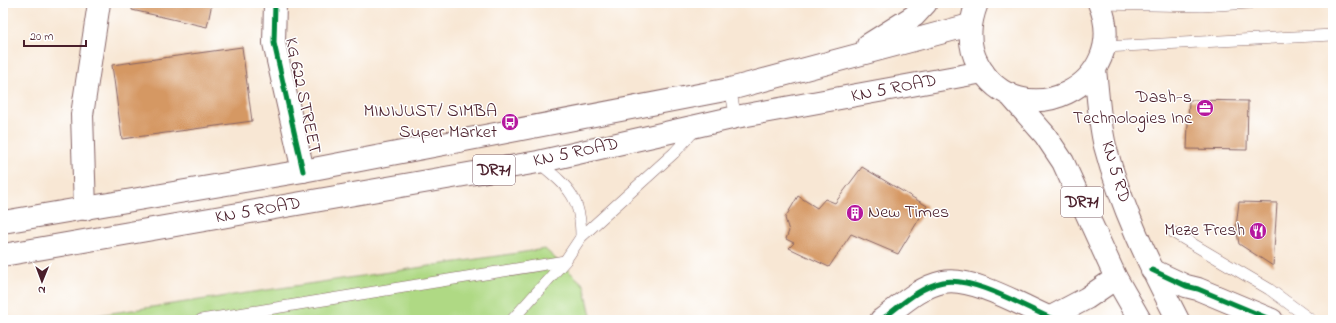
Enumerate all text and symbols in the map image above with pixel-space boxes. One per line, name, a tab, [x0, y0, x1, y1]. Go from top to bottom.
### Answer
scale bar	[24, 22, 86, 48]
text: 20 m	[30, 28, 53, 46]
street label: KG 622 STREET	[277, 35, 327, 157]
street label: KN 5 ROAD	[849, 68, 939, 110]
place label: Dash-s Technologies Inc	[1073, 85, 1192, 133]
office icon: Dash-s Technologies Inc	[1195, 98, 1215, 118]
place label: MINIJUST/ SIMBA Super Market	[363, 99, 497, 146]
bus stop icon: MINIJUST/ SIMBA Super Market	[500, 112, 520, 132]
street label: KN 5 ROAD	[531, 131, 621, 175]
street label: KN 5 RD	[1093, 138, 1137, 206]
road number: DR71	[473, 155, 515, 185]
road number: DR71	[1061, 187, 1103, 217]
street label: KN 5 ROAD	[213, 191, 303, 231]
place label: New Times	[868, 200, 949, 226]
building icon: New Times	[845, 203, 865, 223]
place label: Meze Fresh	[1164, 218, 1245, 244]
restaurant icon: Meze Fresh	[1248, 221, 1268, 241]
north arrow	[22, 261, 62, 301]
text: N	[38, 282, 46, 298]

